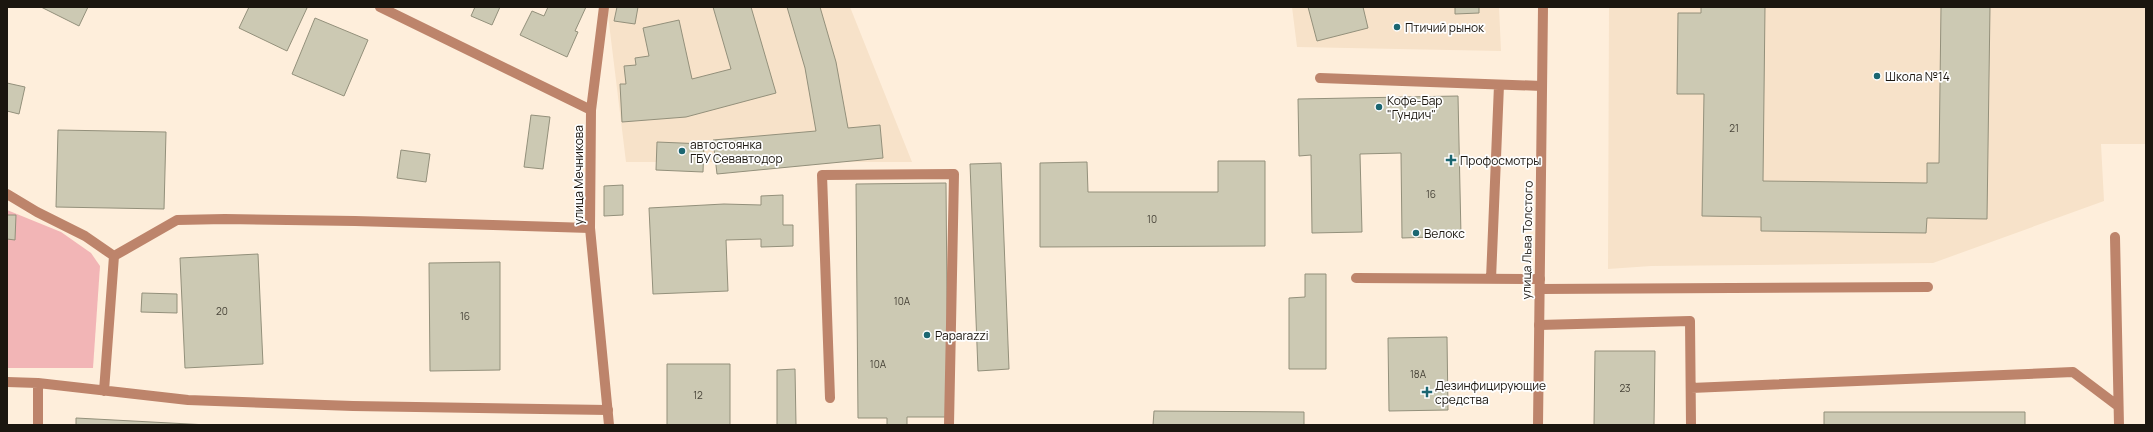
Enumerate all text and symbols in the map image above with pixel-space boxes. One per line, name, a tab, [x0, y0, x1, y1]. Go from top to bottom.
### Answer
place label: Птичий рынок	[1405, 19, 1485, 36]
marker: Птичий рынок	[1392, 22, 1402, 32]
place label: Школа №14	[1885, 68, 1950, 85]
marker: Школа №14	[1872, 71, 1882, 81]
place label: Кофе-Бар "Гундич"	[1387, 92, 1442, 123]
marker: Кофе-Бар "Гундич"	[1374, 102, 1384, 112]
house number: 21	[1729, 121, 1739, 135]
street label: улица Мечникова	[570, 125, 587, 225]
place label: автостоянка ГБУ Севавтодор	[690, 136, 783, 167]
marker: автостоянка ГБУ Севавтодор	[677, 146, 687, 156]
place label: Профосмотры	[1460, 152, 1541, 169]
marker: Профосмотры	[1445, 154, 1457, 166]
street label: улица Льва Толстого	[1517, 180, 1537, 300]
house number: 16	[1426, 187, 1436, 201]
house number: 10	[1147, 212, 1157, 226]
place label: Велокс	[1424, 225, 1465, 242]
marker: Велокс	[1411, 228, 1421, 238]
house number: 10А	[894, 294, 911, 308]
house number: 20	[216, 304, 228, 318]
house number: 16	[460, 309, 470, 323]
place label: Paparazzi	[935, 327, 989, 344]
marker: Paparazzi	[922, 330, 932, 340]
house number: 10А	[870, 357, 887, 371]
house number: 18А	[1410, 367, 1427, 381]
place label: Дезинфицирующие средства	[1435, 377, 1546, 408]
house number: 23	[1619, 381, 1631, 395]
marker: Дезинфицирующие средства	[1422, 387, 1432, 397]
house number: 12	[693, 388, 703, 402]

